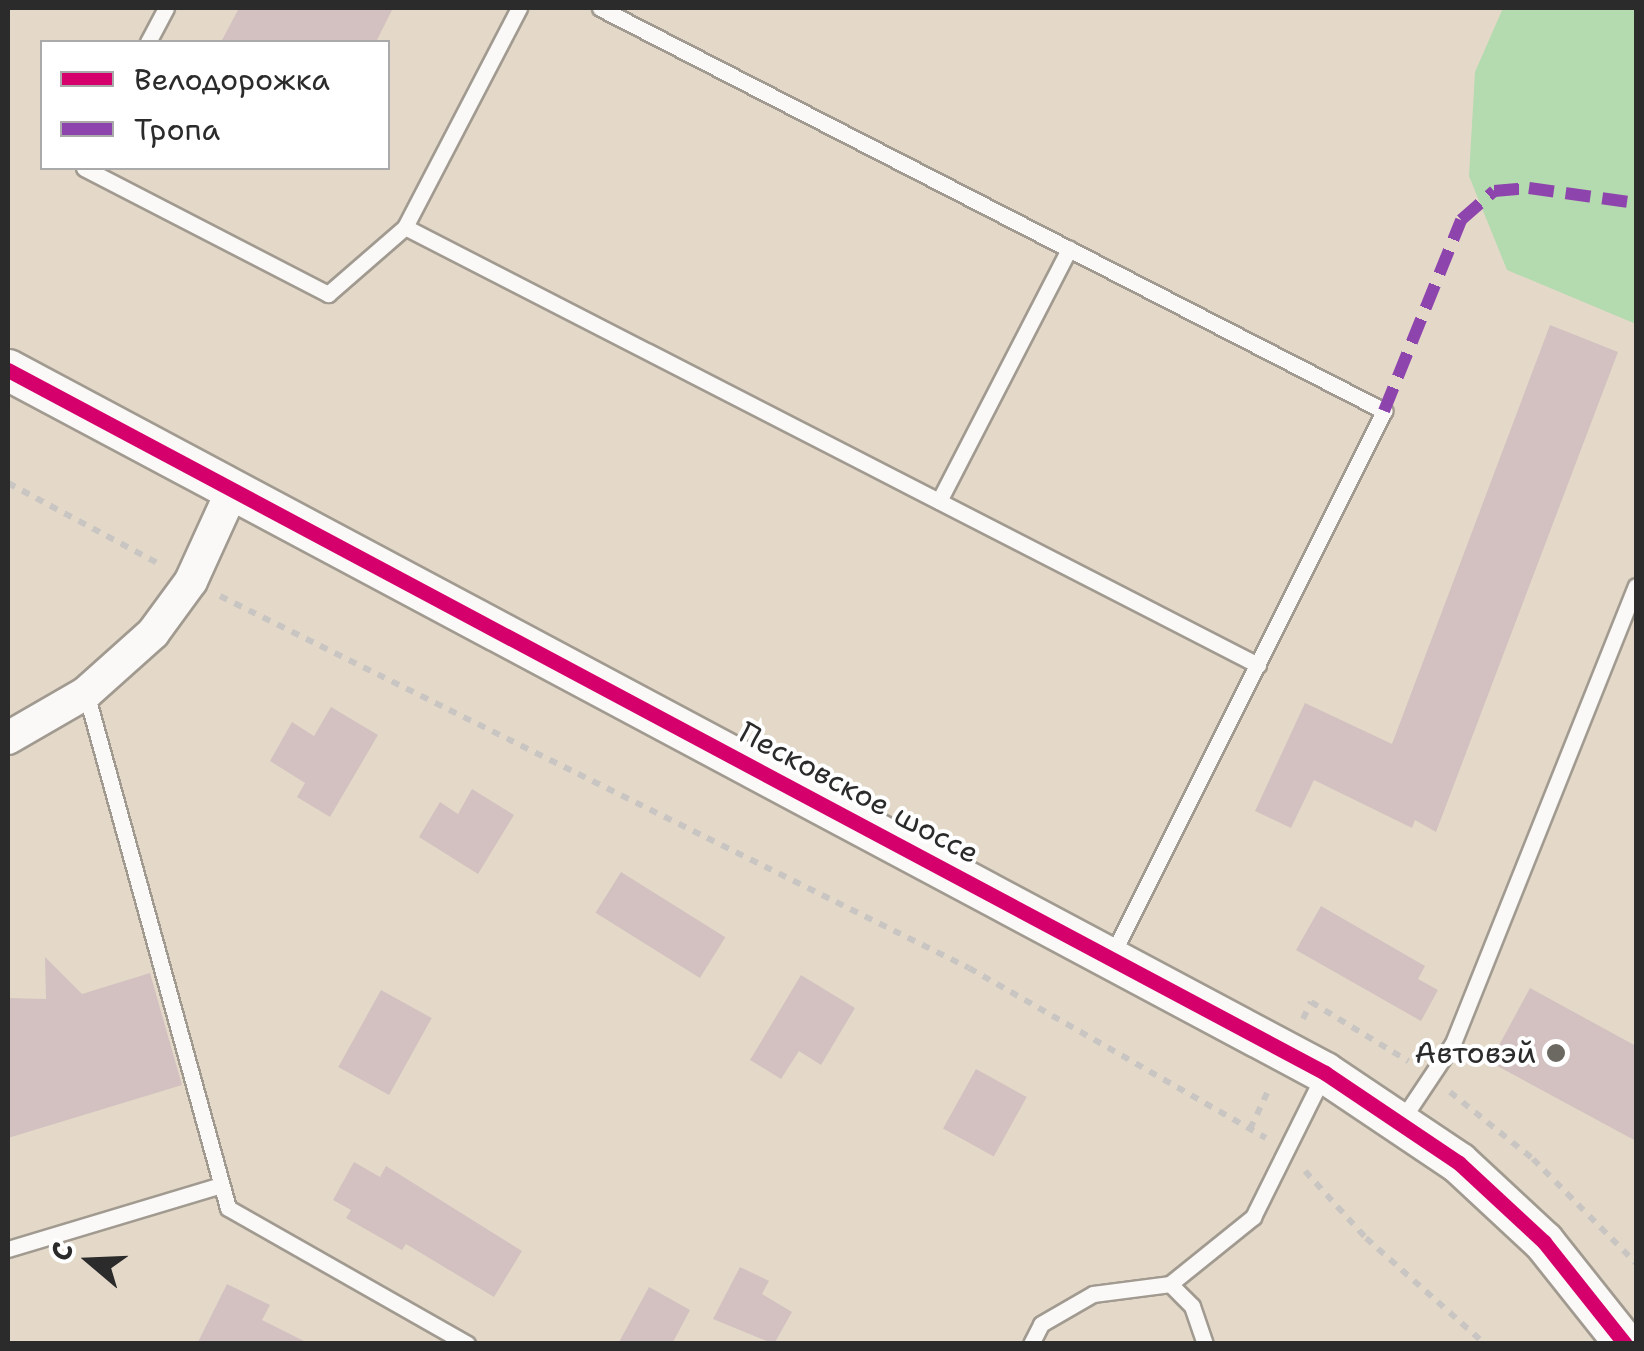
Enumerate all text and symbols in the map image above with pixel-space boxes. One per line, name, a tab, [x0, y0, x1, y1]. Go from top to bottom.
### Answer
legend	[40, 40, 390, 170]
text: Велодорожка	[134, 59, 330, 100]
text: Тропа	[134, 109, 220, 150]
street label: Песковское шоссе	[733, 715, 985, 871]
place label: Автовэй	[1415, 1035, 1536, 1071]
marker: Автовэй	[1545, 1042, 1567, 1064]
north arrow	[40, 1211, 140, 1311]
text: С	[41, 1237, 82, 1266]

